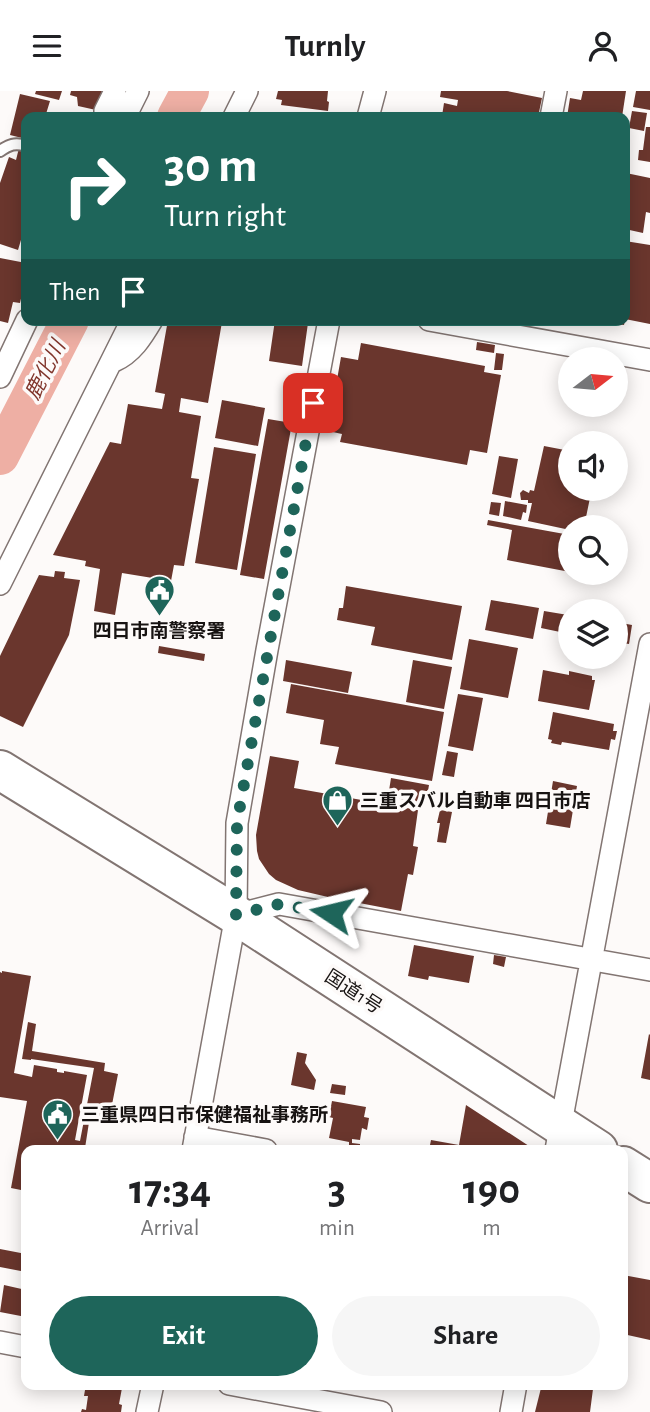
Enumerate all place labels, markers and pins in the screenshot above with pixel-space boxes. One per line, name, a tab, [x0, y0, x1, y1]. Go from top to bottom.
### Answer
pin	[283, 373, 343, 433]
public building icon: 四日市南警察署	[142, 574, 176, 618]
place label: 四日市南警察署	[92, 621, 226, 641]
shop icon: 三重スバル自動車 四日市店	[320, 783, 354, 827]
place label: 三重スバル自動車 四日市店	[360, 790, 591, 811]
public building icon: 三重県四日市保健福祉事務所	[41, 1097, 75, 1141]
place label: 三重県四日市保健福祉事務所	[81, 1104, 328, 1125]

